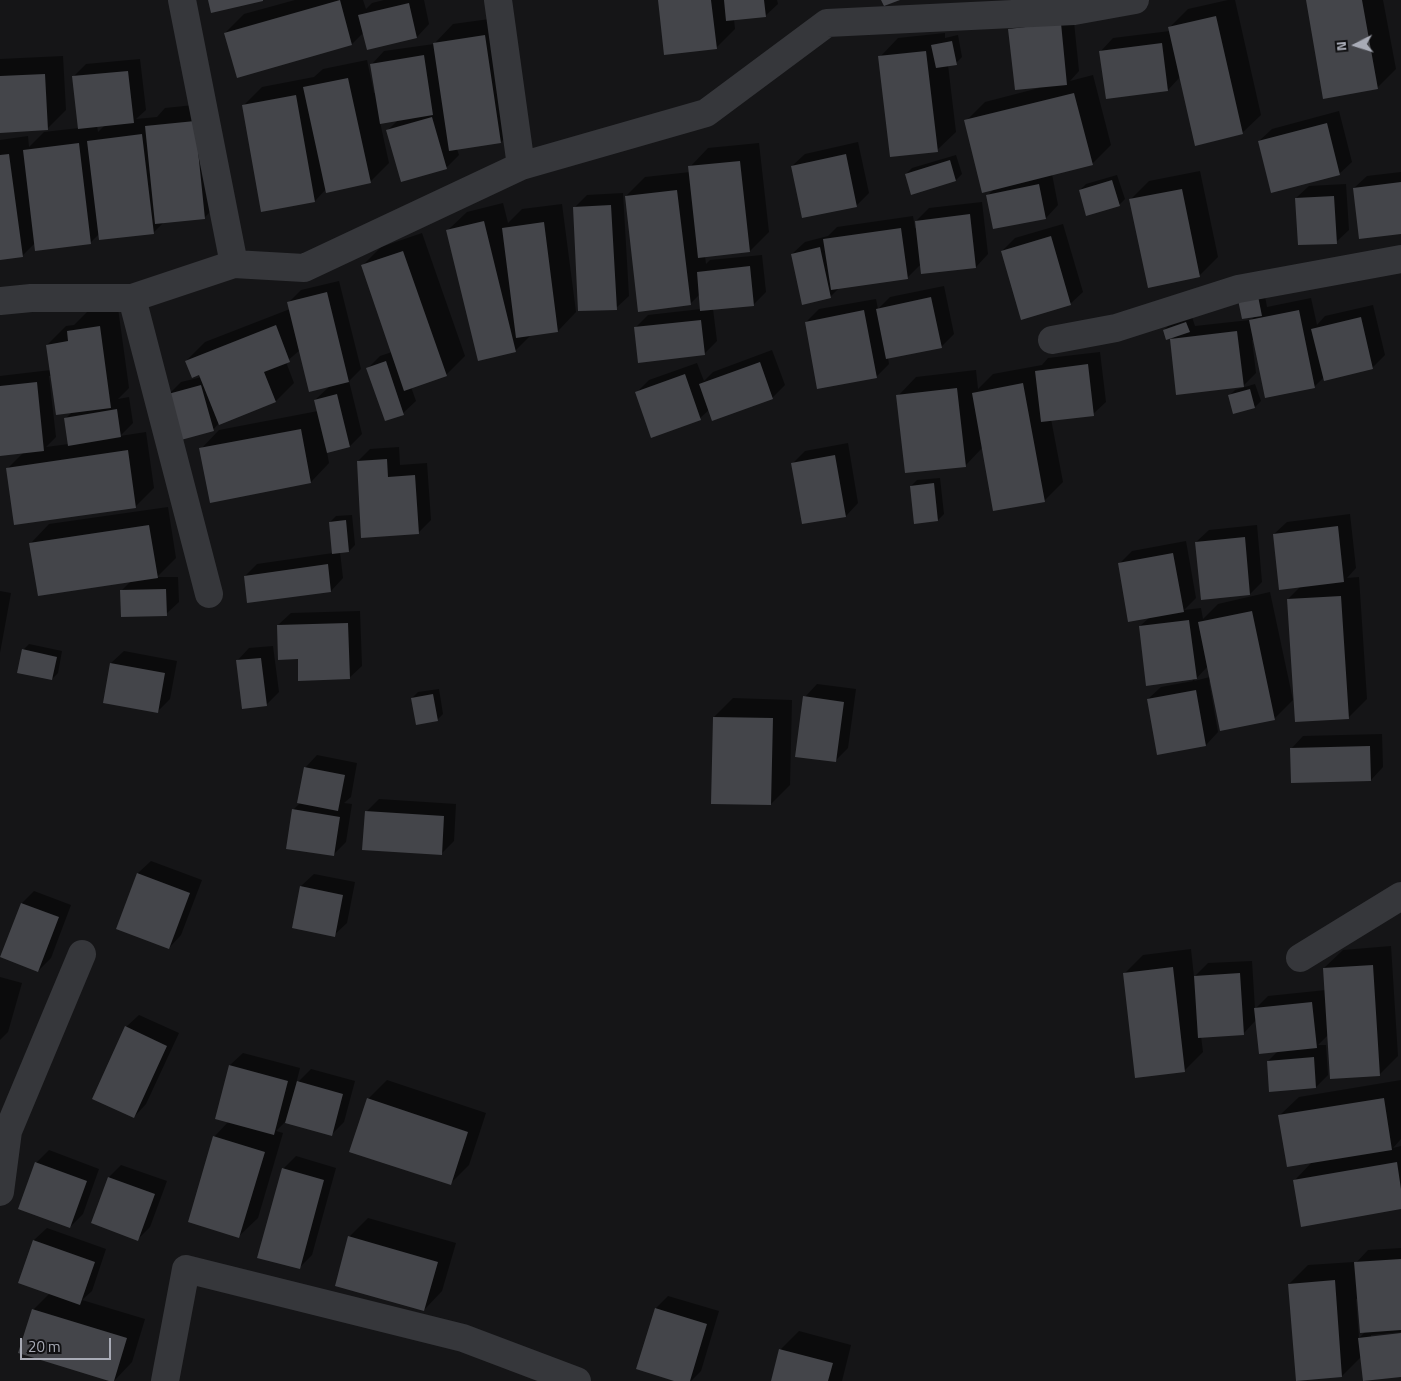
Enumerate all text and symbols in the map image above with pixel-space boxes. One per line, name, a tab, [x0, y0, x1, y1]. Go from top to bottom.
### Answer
north arrow	[1331, 20, 1381, 70]
text: N	[1330, 41, 1351, 52]
scale bar	[22, 1328, 114, 1360]
text: 20 m	[28, 1335, 61, 1358]

